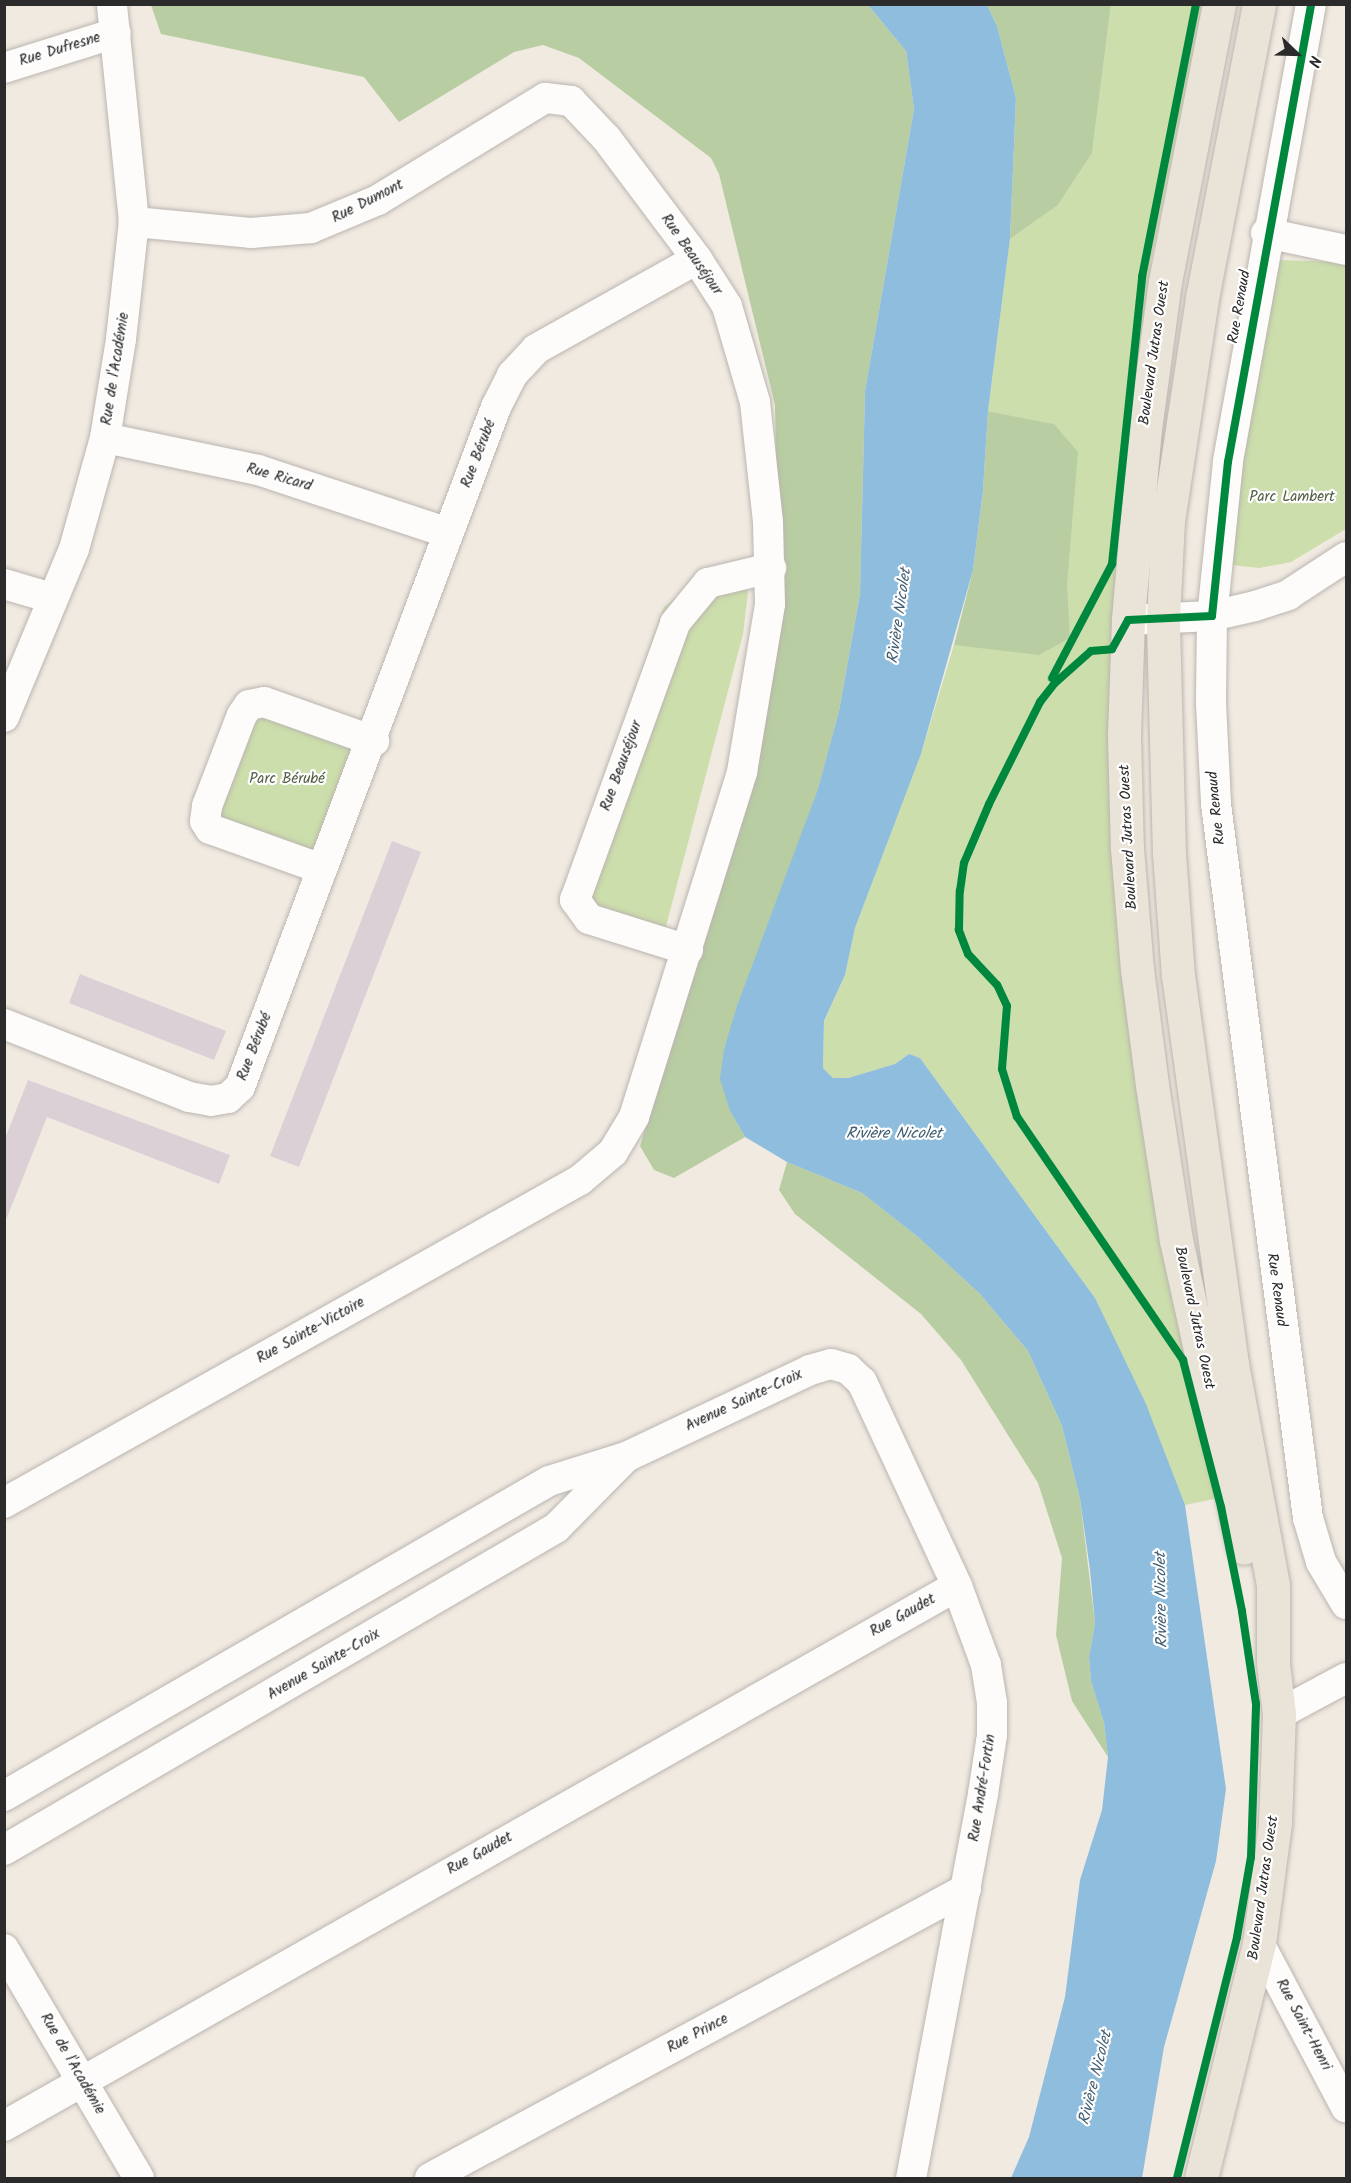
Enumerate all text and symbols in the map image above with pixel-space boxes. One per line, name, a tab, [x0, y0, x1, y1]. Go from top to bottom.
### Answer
north arrow	[1267, 24, 1327, 84]
street label: Rue Dufresne	[17, 29, 103, 71]
text: N	[1301, 52, 1328, 71]
street label: Rue Dumont	[329, 176, 407, 228]
street label: Rue Beauséjour	[656, 211, 726, 299]
street label: Rue Renaud	[1225, 269, 1255, 345]
street label: Boulevard Jutras Ouest	[1136, 280, 1174, 426]
street label: Rue de l'Académie	[98, 311, 134, 427]
street label: Rue Bérubé	[458, 417, 500, 491]
street label: Rue Ricard	[244, 460, 314, 496]
park label: Parc Lambert	[1249, 489, 1335, 507]
water label: Rivière Nicolet	[884, 567, 916, 665]
street label: Rue Beauséjour	[597, 718, 647, 814]
street label: Boulevard Jutras Ouest	[1116, 764, 1142, 910]
street label: Rue Renaud	[1204, 770, 1230, 846]
park label: Parc Bérubé	[249, 771, 325, 789]
street label: Rue Bérubé	[234, 1010, 276, 1084]
water label: Rivière Nicolet	[846, 1124, 942, 1144]
street label: Boulevard Jutras Ouest	[1170, 1245, 1218, 1391]
street label: Rue Renaud	[1262, 1252, 1290, 1328]
street label: Rue Sainte-Victoire	[254, 1294, 368, 1368]
street label: Avenue Sainte-Croix	[683, 1366, 805, 1436]
water label: Rivière Nicolet	[1152, 1552, 1172, 1648]
street label: Rue Gaudet	[867, 1591, 939, 1641]
street label: Avenue Sainte-Croix	[265, 1625, 383, 1705]
street label: Rue André-Fortin	[966, 1733, 1000, 1843]
street label: Boulevard Jutras Ouest	[1245, 1815, 1283, 1961]
street label: Rue Gaudet	[444, 1829, 516, 1879]
street label: Rue Saint-Henri	[1271, 1976, 1335, 2074]
street label: Rue de l'Académie	[36, 2010, 108, 2118]
street label: Rue Prince	[664, 2010, 732, 2058]
water label: Rivière Nicolet	[1075, 2029, 1117, 2127]

